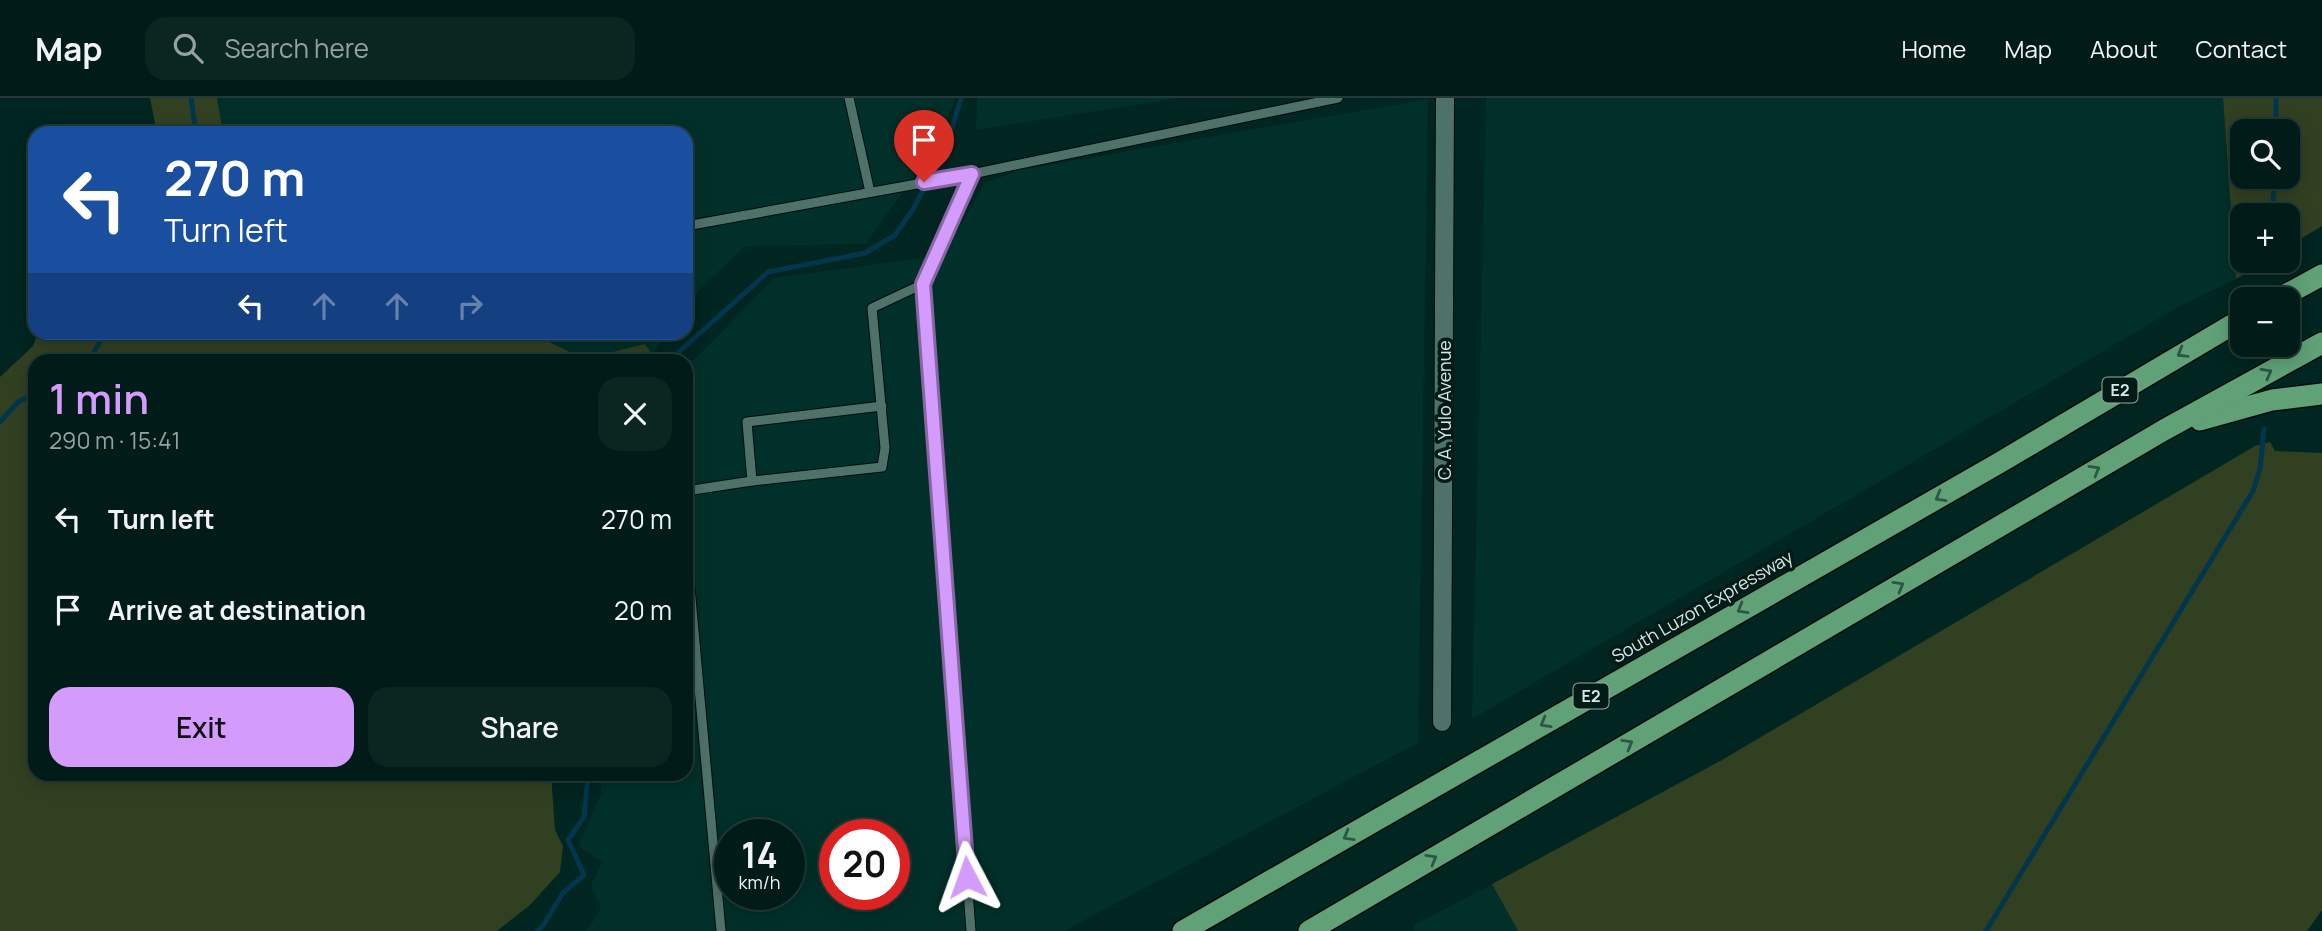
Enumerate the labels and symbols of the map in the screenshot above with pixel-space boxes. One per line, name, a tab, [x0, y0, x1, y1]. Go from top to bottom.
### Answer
pin	[894, 110, 954, 182]
street label: C. A. Yulo Avenue	[1432, 340, 1456, 480]
one-way arrow	[2177, 345, 2190, 358]
one-way arrow	[2260, 368, 2272, 381]
road number: E2	[2102, 378, 2138, 402]
one-way arrow	[2088, 466, 2101, 479]
one-way arrow	[1934, 489, 1947, 502]
street label: South Luzon Expressway	[1607, 544, 1797, 668]
one-way arrow	[1891, 581, 1904, 594]
one-way arrow	[1737, 601, 1749, 614]
road number: E2	[1574, 684, 1608, 708]
one-way arrow	[1540, 715, 1552, 728]
one-way arrow	[1620, 740, 1633, 753]
speed limit sign: 20	[819, 819, 910, 910]
one-way arrow	[1342, 828, 1355, 841]
position arrow	[930, 840, 1004, 914]
one-way arrow	[1424, 854, 1437, 867]

